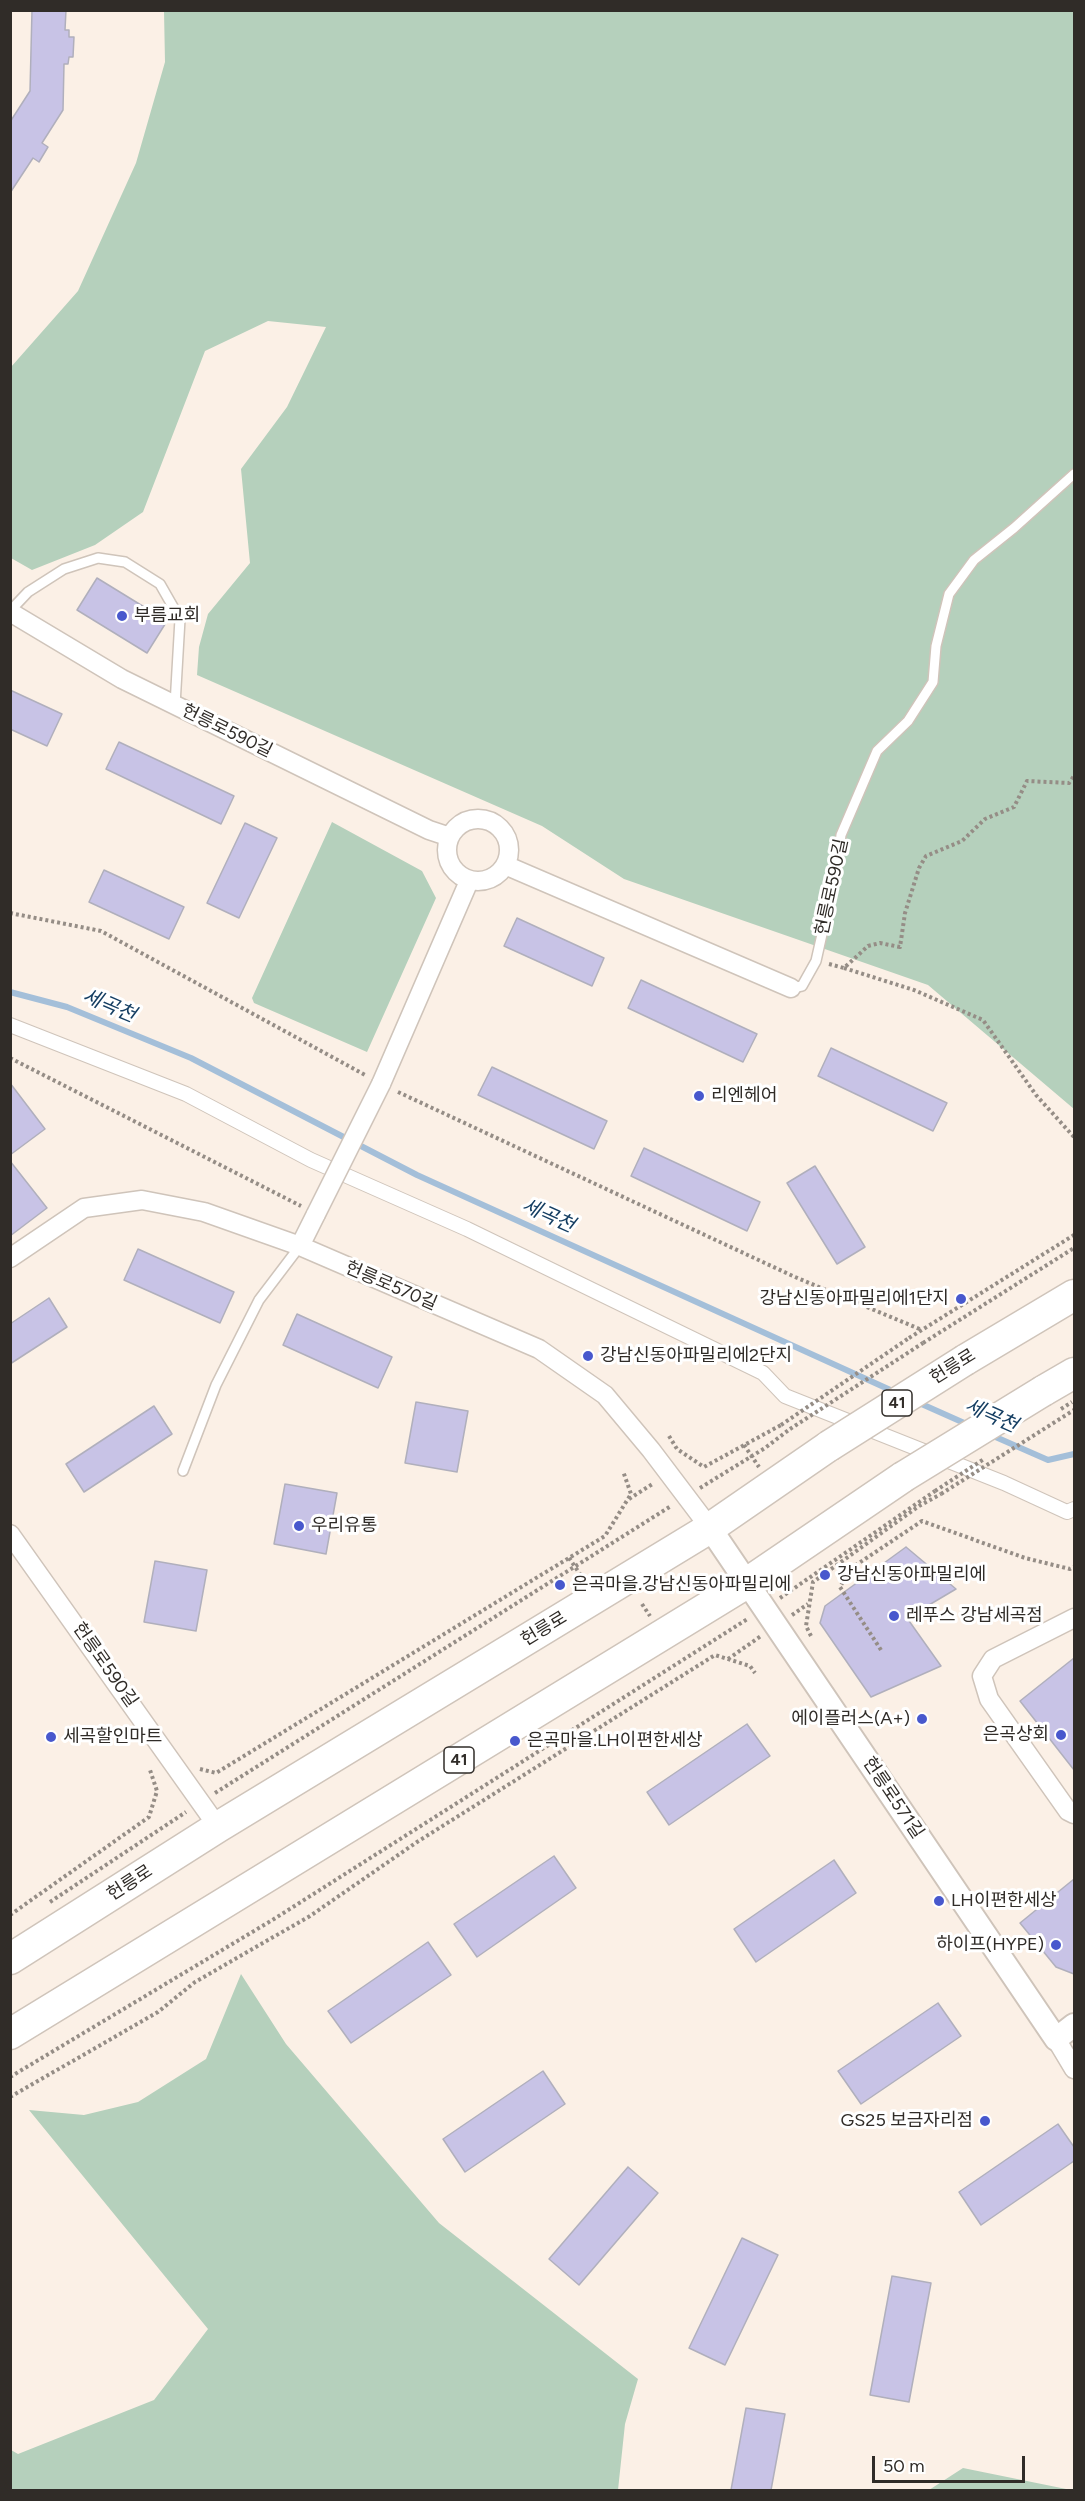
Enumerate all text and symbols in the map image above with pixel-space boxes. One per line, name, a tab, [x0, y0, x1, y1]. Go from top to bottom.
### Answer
place label: 부름교회	[134, 605, 200, 627]
marker: 부름교회	[115, 609, 129, 623]
street label: 헌릉로590길	[178, 700, 276, 762]
street label: 헌릉로590길	[811, 837, 853, 937]
water label: 세곡천	[79, 984, 139, 1028]
place label: 리엔헤어	[711, 1085, 777, 1107]
marker: 리엔헤어	[692, 1089, 706, 1103]
water label: 세곡천	[518, 1194, 578, 1238]
street label: 헌릉로570길	[342, 1257, 440, 1315]
place label: 강남신동아파밀리에1단지	[759, 1288, 949, 1310]
marker: 강남신동아파밀리에1단지	[954, 1292, 968, 1306]
place label: 강남신동아파밀리에2단지	[600, 1345, 792, 1367]
street label: 헌릉로	[926, 1345, 980, 1389]
marker: 강남신동아파밀리에2단지	[581, 1349, 595, 1363]
road number: 41	[882, 1390, 912, 1416]
water label: 세곡천	[961, 1394, 1021, 1438]
place label: 우리유통	[311, 1515, 377, 1537]
marker: 우리유통	[292, 1519, 306, 1533]
place label: 강남신동아파밀리에	[837, 1564, 986, 1586]
marker: 강남신동아파밀리에	[818, 1568, 832, 1582]
place label: 은곡마을.강남신동아파밀리에	[572, 1574, 791, 1596]
marker: 은곡마을.강남신동아파밀리에	[553, 1578, 567, 1592]
place label: 레푸스 강남세곡점	[906, 1605, 1043, 1627]
street label: 헌릉로	[517, 1607, 571, 1651]
marker: 레푸스 강남세곡점	[887, 1609, 901, 1623]
street label: 헌릉로590길	[68, 1619, 142, 1711]
place label: 에이플러스(A+)	[791, 1708, 910, 1730]
marker: 에이플러스(A+)	[915, 1712, 929, 1726]
place label: 은곡상회	[983, 1724, 1049, 1746]
place label: 세곡할인마트	[63, 1726, 162, 1748]
marker: 은곡상회	[1054, 1728, 1068, 1742]
marker: 세곡할인마트	[44, 1730, 58, 1744]
place label: 은곡마을.LH이편한세상	[527, 1730, 703, 1752]
marker: 은곡마을.LH이편한세상	[508, 1734, 522, 1748]
road number: 41	[444, 1747, 474, 1773]
street label: 헌릉로571길	[858, 1753, 928, 1843]
street label: 헌릉로	[103, 1860, 157, 1906]
place label: LH이편한세상	[951, 1890, 1057, 1912]
marker: LH이편한세상	[932, 1894, 946, 1908]
place label: 하이프(HYPE)	[936, 1934, 1044, 1956]
marker: 하이프(HYPE)	[1049, 1938, 1063, 1952]
place label: GS25 보금자리점	[841, 2110, 973, 2132]
marker: GS25 보금자리점	[978, 2114, 992, 2128]
scale bar	[875, 2444, 1028, 2482]
text: 50 m	[883, 2455, 925, 2477]

